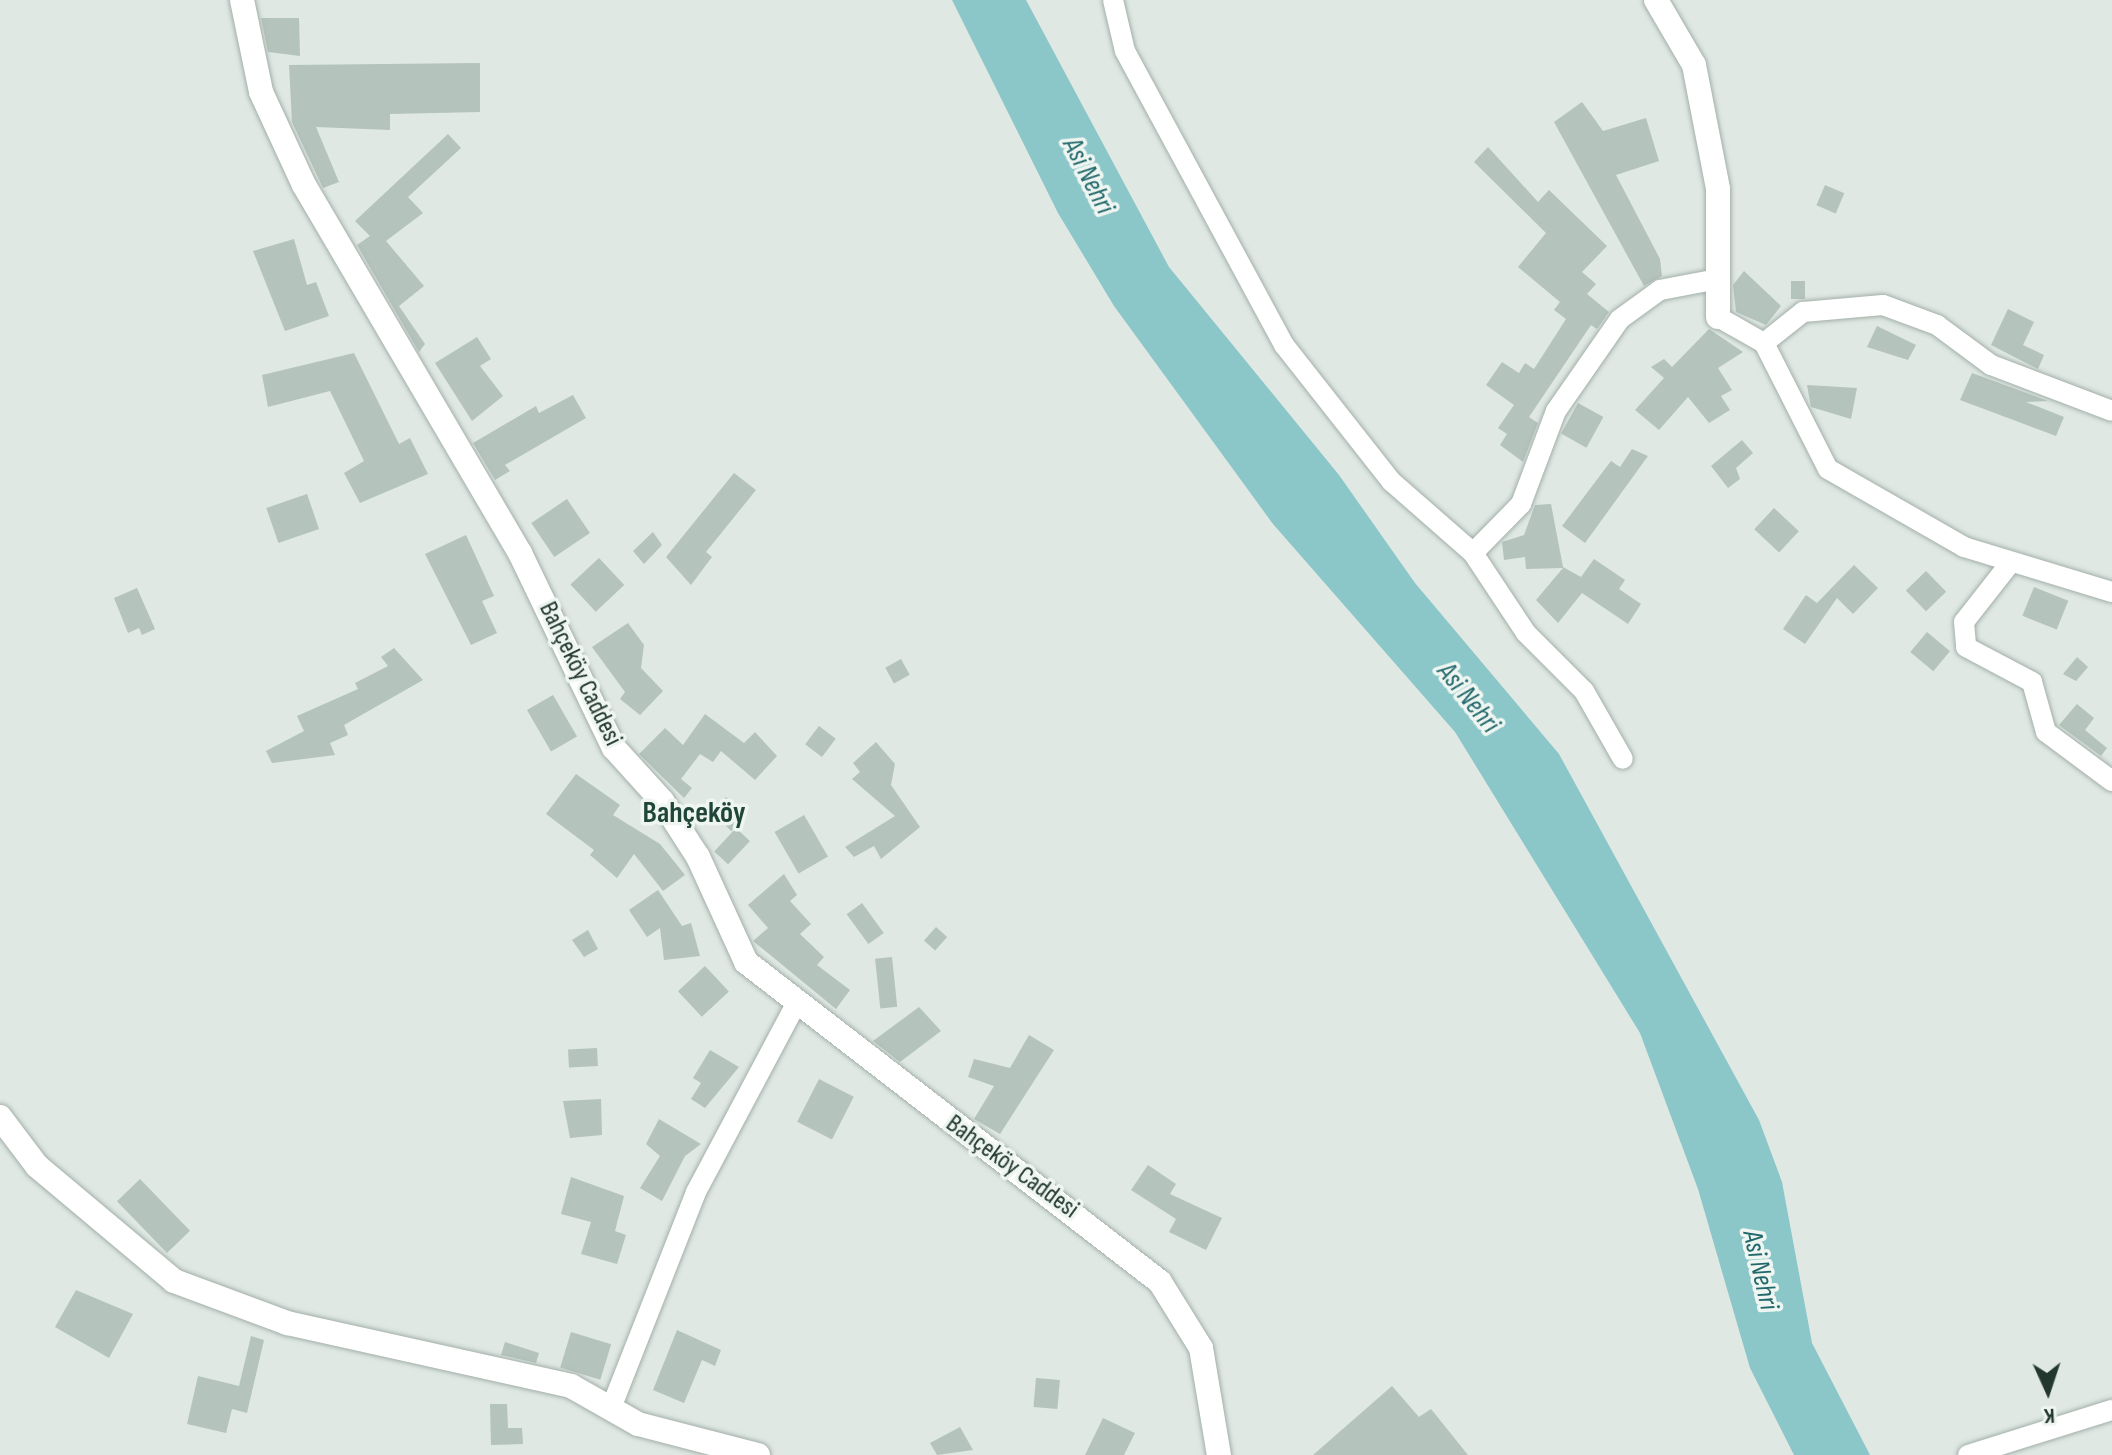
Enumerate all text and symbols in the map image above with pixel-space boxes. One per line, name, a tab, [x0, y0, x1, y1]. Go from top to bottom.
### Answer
water label: Asi Nehri	[1055, 132, 1121, 220]
street label: Bahçeköy Caddesi	[532, 597, 628, 751]
water label: Asi Nehri	[1430, 656, 1506, 740]
district label: Bahçeköy	[643, 795, 745, 831]
street label: Bahçeköy Caddesi	[940, 1108, 1084, 1226]
water label: Asi Nehri	[1735, 1227, 1785, 1313]
north arrow	[2008, 1351, 2088, 1431]
text: K	[2043, 1402, 2055, 1429]

